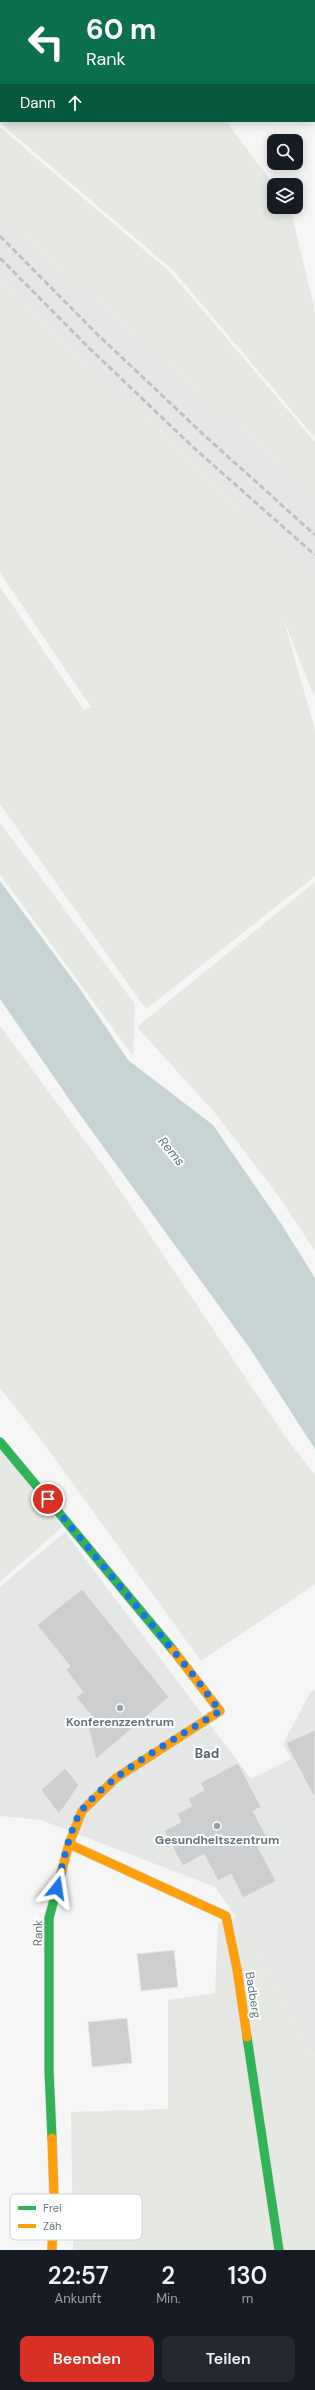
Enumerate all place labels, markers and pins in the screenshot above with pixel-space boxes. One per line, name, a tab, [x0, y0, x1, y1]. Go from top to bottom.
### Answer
pin	[31, 1482, 65, 1516]
marker: Konferenzzentrum	[115, 1703, 125, 1713]
place label: Konferenzzentrum	[66, 1714, 174, 1730]
marker: Gesundheitszentrum	[212, 1821, 222, 1831]
place label: Gesundheitszentrum	[155, 1832, 279, 1848]

